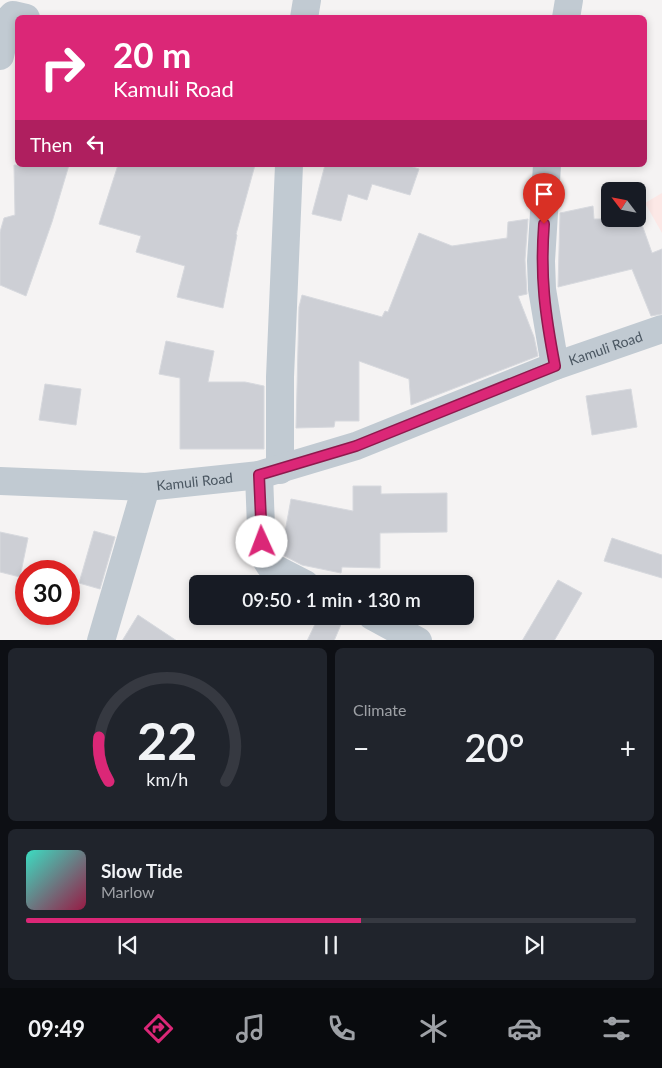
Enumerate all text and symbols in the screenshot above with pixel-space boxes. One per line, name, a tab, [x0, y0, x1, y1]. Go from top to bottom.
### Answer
text: 20 m	[113, 33, 191, 75]
icon: right	[30, 35, 95, 100]
text: Kamuli Road	[113, 75, 234, 102]
icon: left	[82, 130, 110, 158]
text: Then	[30, 133, 72, 156]
pin	[523, 173, 565, 224]
icon: arrive	[530, 180, 558, 208]
north arrow	[601, 182, 646, 228]
map controls	[601, 182, 646, 227]
street label: Kamuli Road	[566, 327, 645, 369]
street label: Kamuli Road	[155, 469, 234, 494]
position arrow	[235, 515, 287, 567]
speed limit sign: 30	[15, 560, 80, 625]
text: 09:50 · 1 min · 130 m	[242, 588, 421, 611]
text: Climate	[353, 700, 406, 719]
text: 22	[137, 709, 198, 771]
text: 20°	[465, 724, 524, 770]
text: −	[353, 731, 369, 765]
text: +	[620, 731, 636, 765]
text: km/h	[147, 768, 188, 790]
text: Slow Tide	[101, 859, 183, 882]
text: Marlow	[101, 882, 155, 901]
icon: previous	[114, 931, 142, 959]
icon: pause	[317, 931, 345, 959]
icon: next	[520, 931, 548, 959]
icon: directions	[141, 1011, 176, 1046]
icon: music	[233, 1011, 268, 1046]
icon: phone	[324, 1011, 359, 1046]
icon: climate	[416, 1011, 451, 1046]
icon: car	[507, 1011, 542, 1046]
icon: filters	[599, 1011, 634, 1046]
text: 09:49	[28, 1015, 85, 1042]

